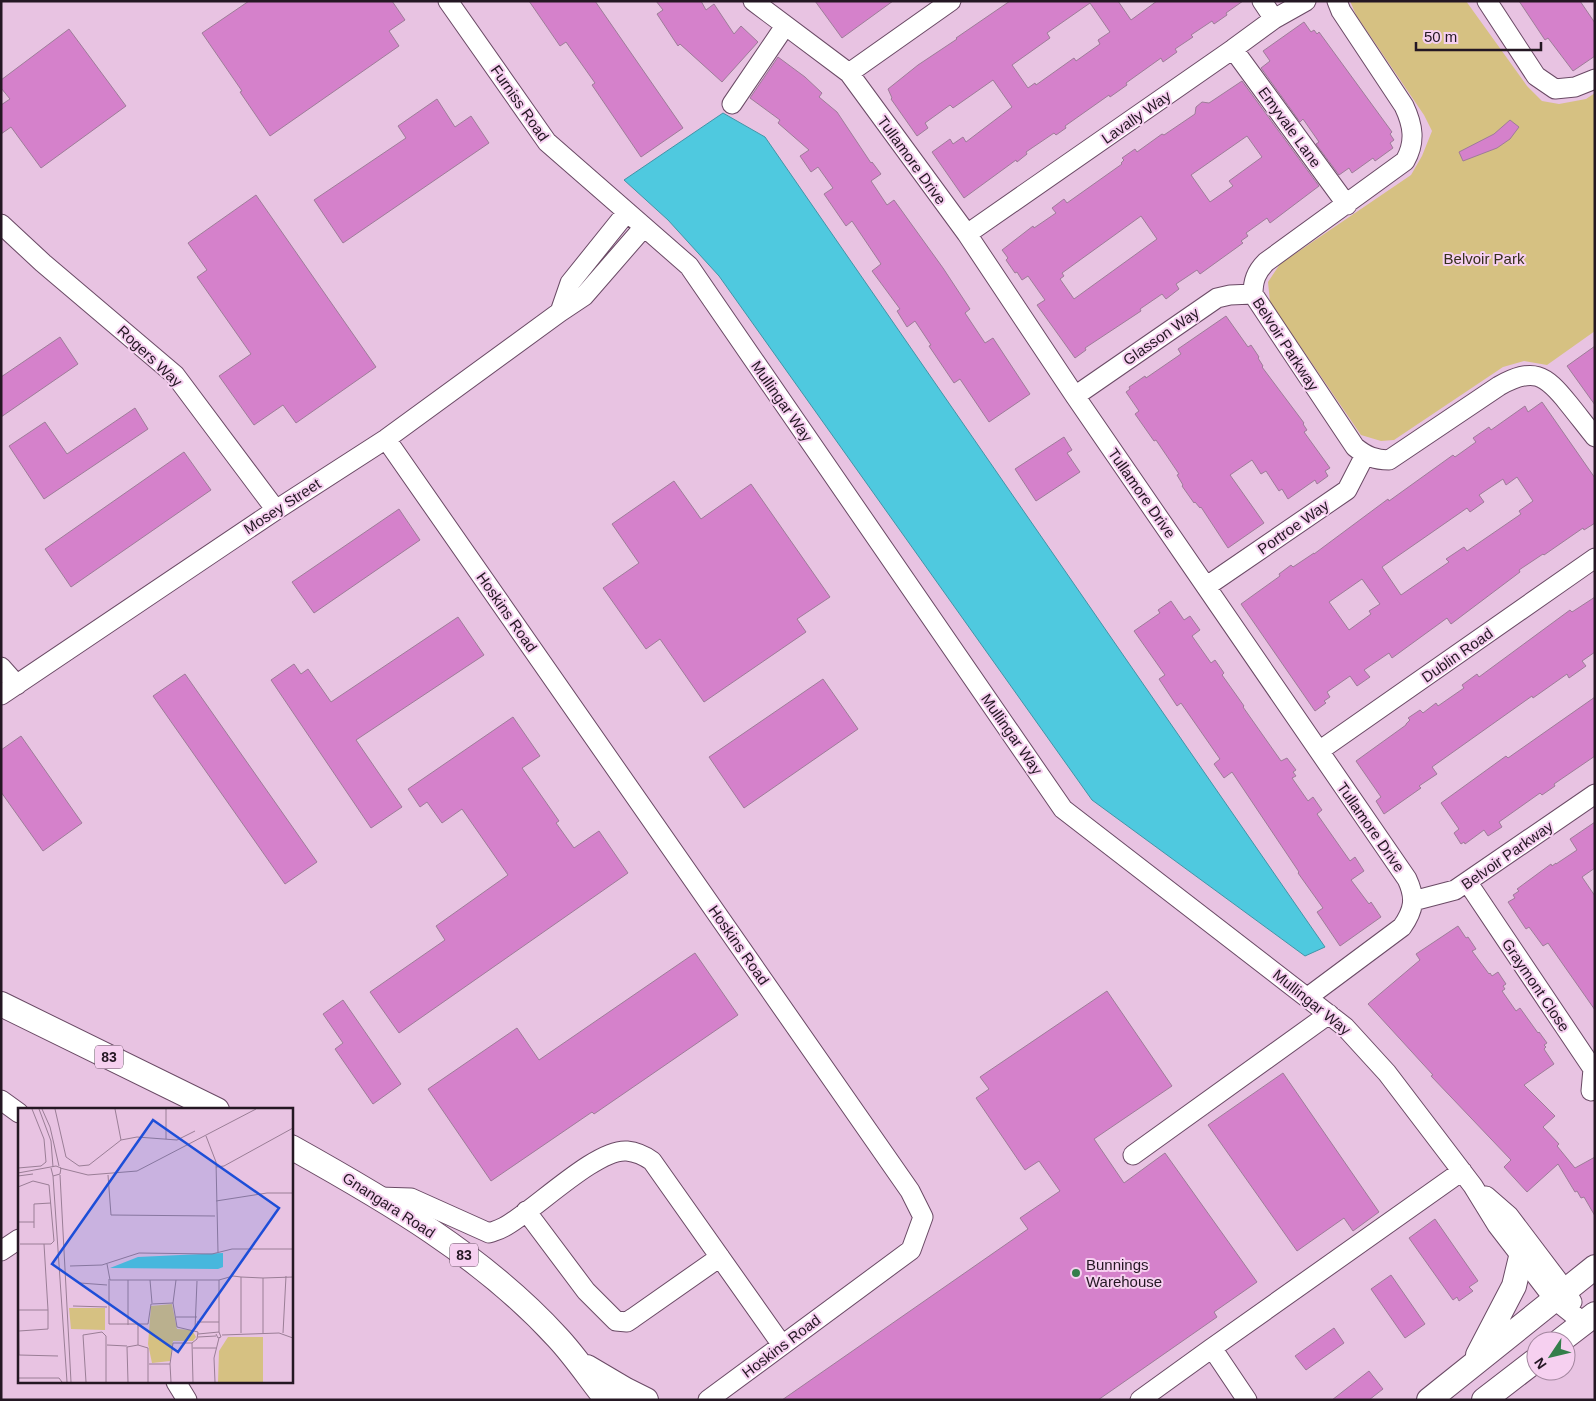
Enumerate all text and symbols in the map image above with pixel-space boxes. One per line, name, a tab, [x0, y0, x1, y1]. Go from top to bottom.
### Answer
scale bar	[1416, 20, 1541, 52]
text: 50 m	[1424, 28, 1457, 45]
street label: Furniss Road	[487, 62, 553, 144]
street label: Emyvale Lane	[1255, 84, 1325, 170]
street label: Lavally Way	[1098, 87, 1174, 147]
street label: Tullamore Drive	[874, 112, 950, 208]
park label: Belvoir Park	[1444, 250, 1525, 267]
street label: Belvoir Parkway	[1250, 294, 1323, 394]
street label: Glasson Way	[1120, 303, 1203, 368]
street label: Rogers Way	[114, 322, 186, 391]
street label: Mullingar Way	[748, 357, 816, 445]
street label: Tullamore Drive	[1105, 445, 1179, 541]
street label: Mosey Street	[240, 474, 324, 537]
street label: Portroe Way	[1254, 496, 1332, 558]
street label: Hoskins Road	[473, 569, 541, 655]
street label: Dublin Road	[1418, 624, 1496, 686]
street label: Mullingar Way	[978, 690, 1046, 778]
street label: Tullamore Drive	[1334, 779, 1408, 875]
street label: Belvoir Parkway	[1458, 817, 1556, 893]
street label: Hoskins Road	[705, 902, 773, 988]
street label: Graymont Close	[1499, 935, 1573, 1035]
street label: Mullingar Way	[1270, 966, 1354, 1039]
road number: 83	[95, 1046, 123, 1068]
inset map	[18, 1108, 292, 1384]
street label: Gnangara Road	[340, 1169, 438, 1241]
road number: 83	[450, 1244, 478, 1266]
place label: Bunnings Warehouse	[1086, 1256, 1162, 1290]
marker: Bunnings Warehouse	[1070, 1267, 1082, 1279]
street label: Hoskins Road	[739, 1311, 823, 1381]
north arrow	[1526, 1331, 1576, 1381]
text: N	[1531, 1355, 1550, 1372]

